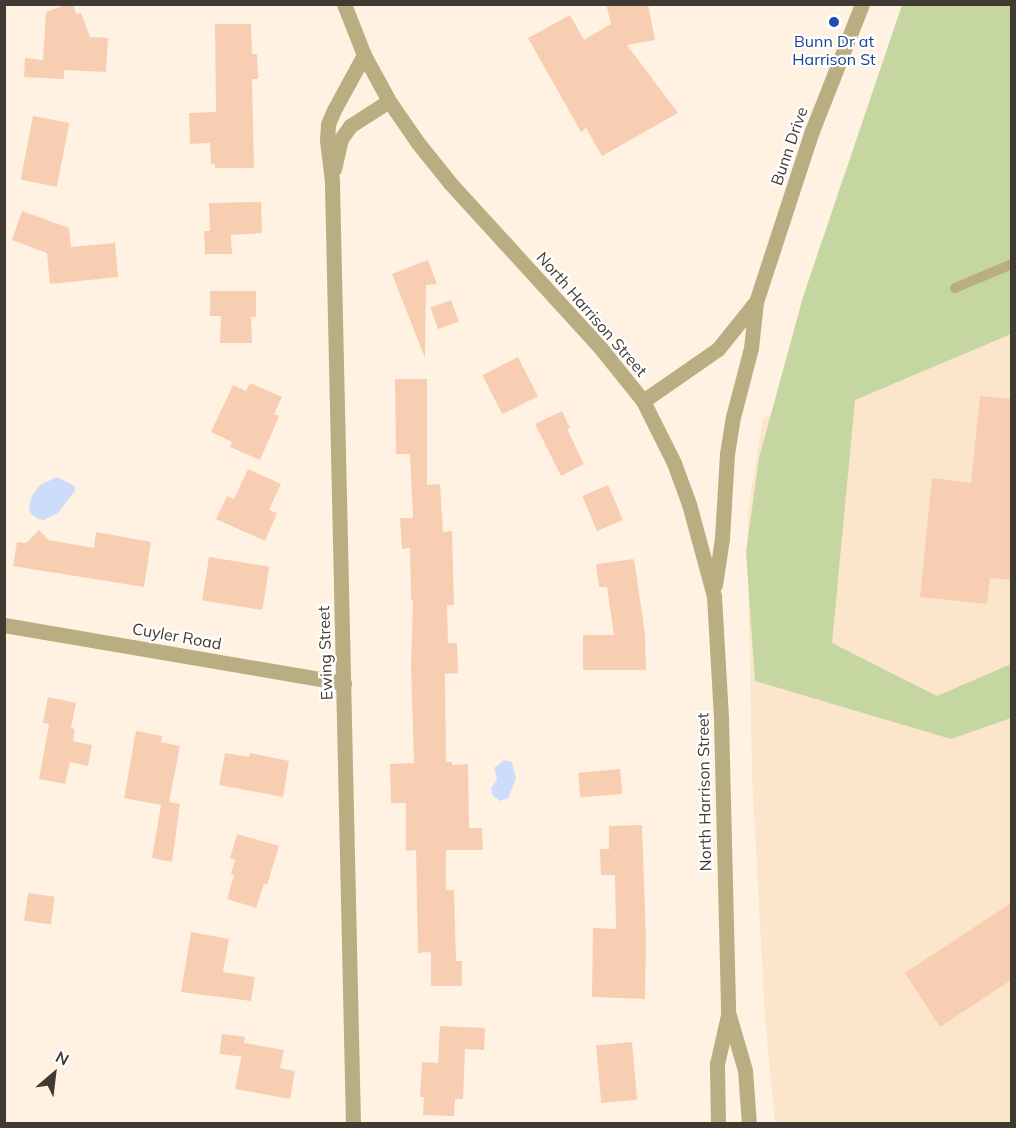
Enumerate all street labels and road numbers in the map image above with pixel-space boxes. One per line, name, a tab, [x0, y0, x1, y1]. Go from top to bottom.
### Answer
street label: Bunn Drive	[767, 104, 811, 188]
street label: North Harrison Street	[533, 248, 651, 380]
street label: Ewing Street	[314, 605, 336, 701]
street label: Cuyler Road	[131, 619, 223, 653]
street label: North Harrison Street	[693, 713, 715, 871]

